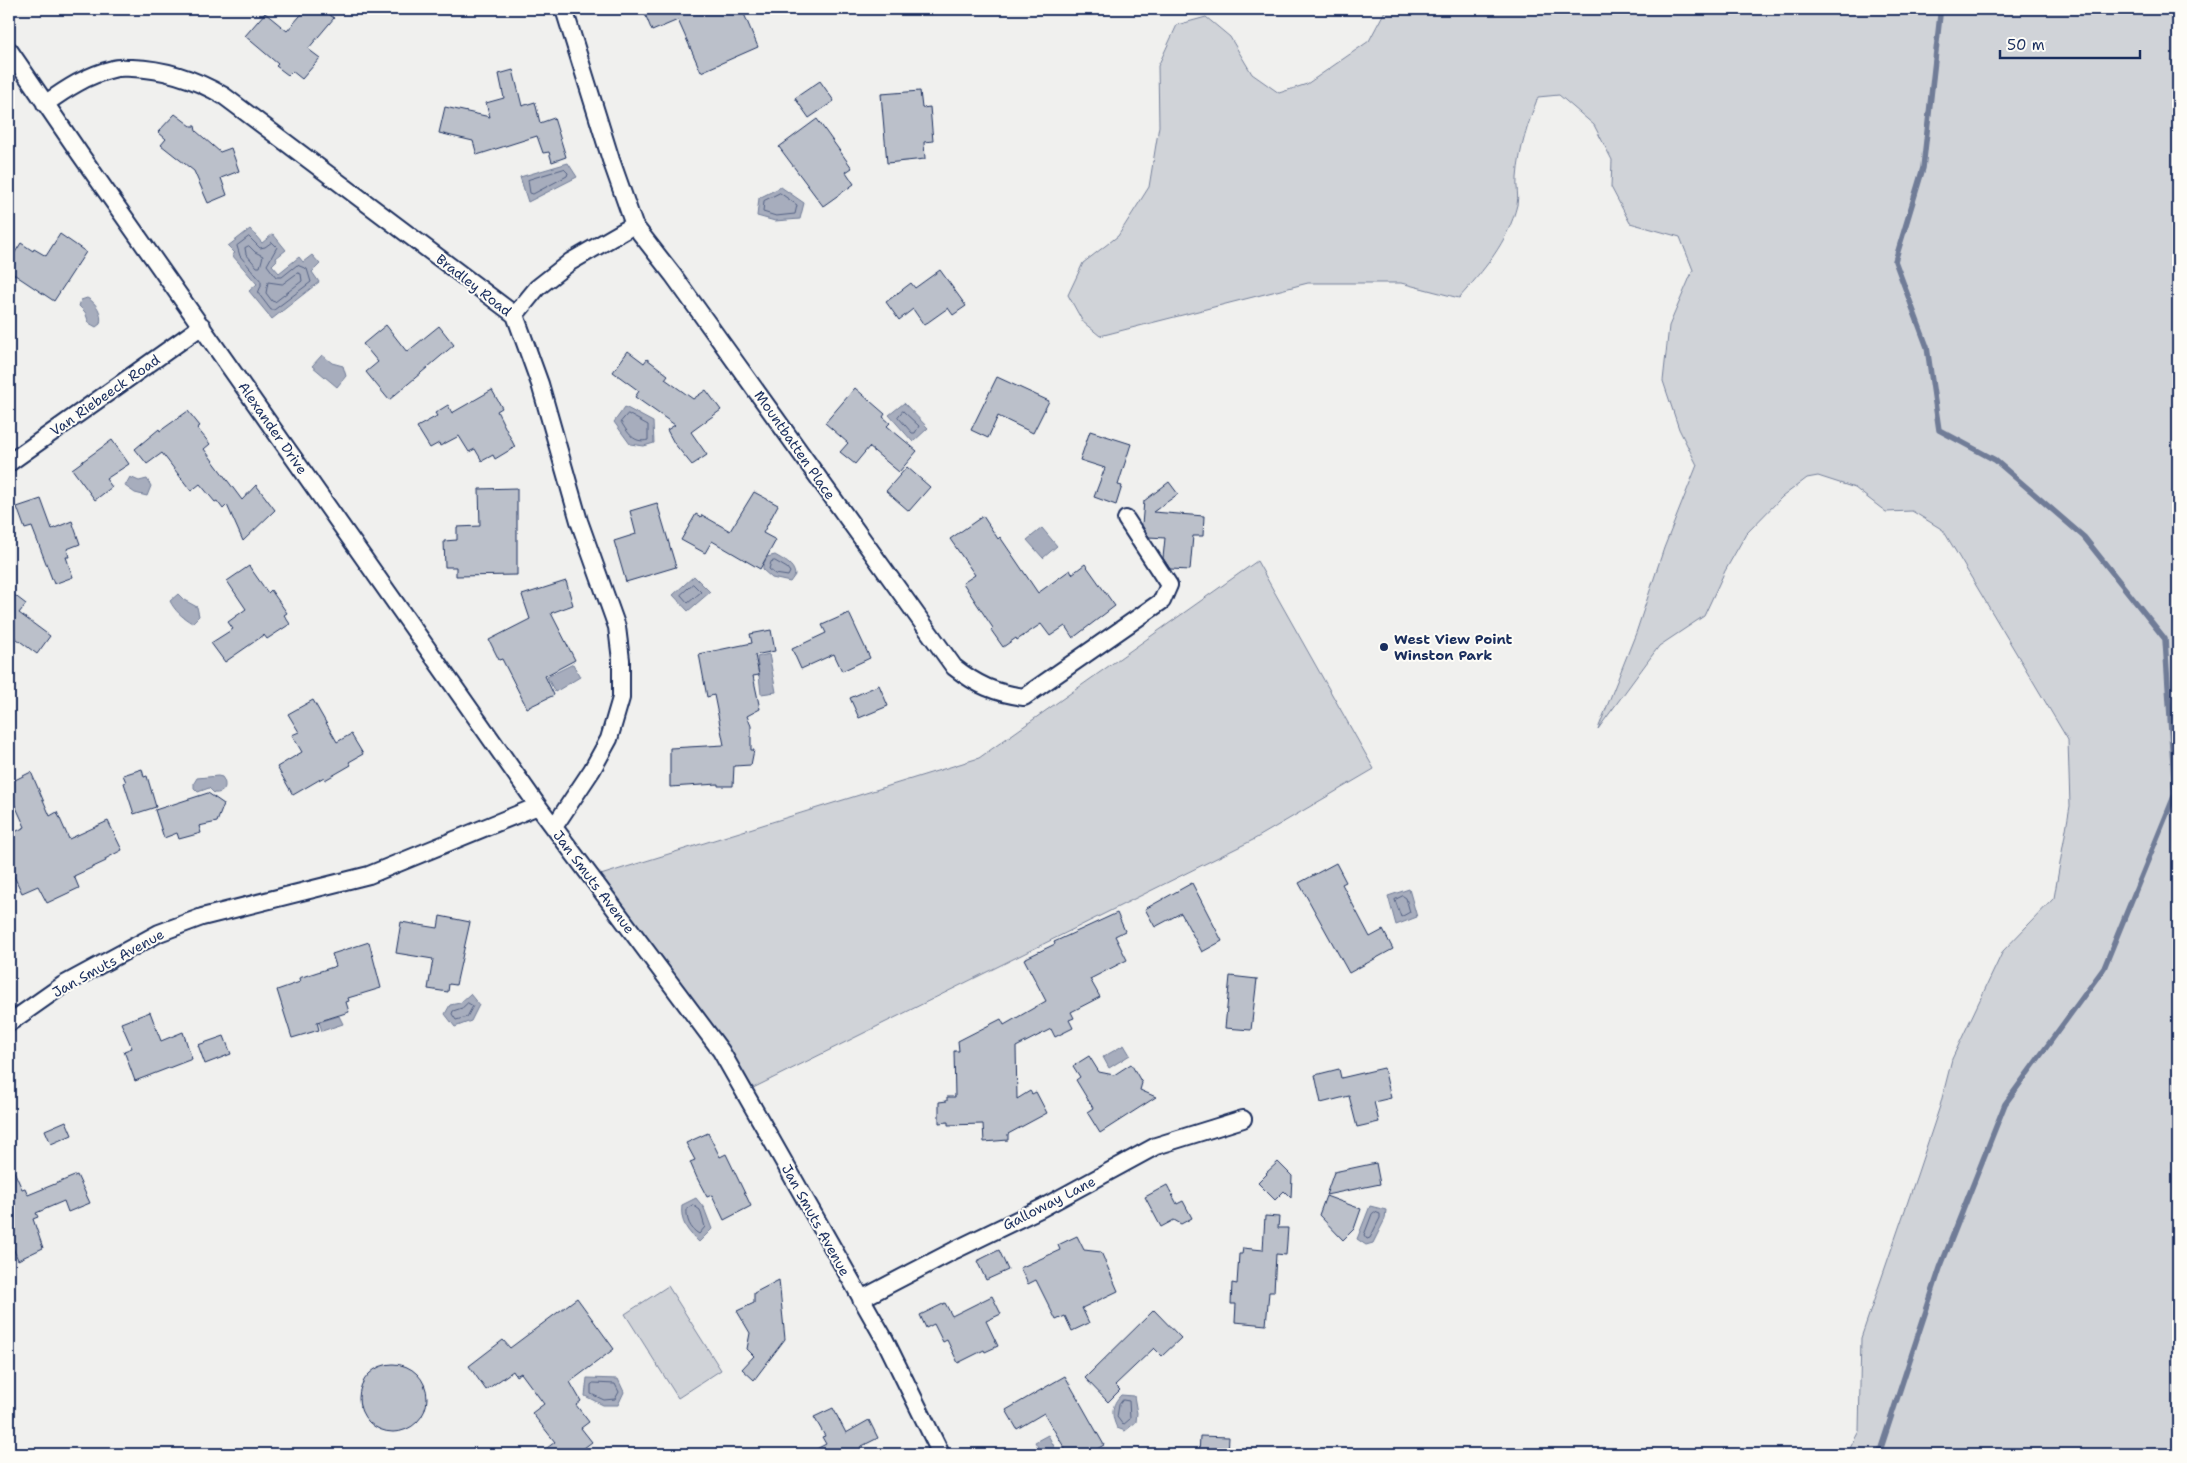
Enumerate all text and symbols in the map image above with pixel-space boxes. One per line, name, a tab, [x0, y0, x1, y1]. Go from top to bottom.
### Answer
scale bar	[2000, 28, 2140, 60]
text: 50 m	[2007, 35, 2045, 55]
street label: Bradley Road	[433, 250, 516, 320]
street label: Van Riebeeck Road	[47, 350, 164, 440]
street label: Alexander Drive	[234, 378, 312, 478]
street label: Mountbatten Place	[751, 387, 840, 503]
place label: West View Point Winston Park	[1394, 630, 1512, 664]
marker: West View Point Winston Park	[1378, 641, 1390, 653]
street label: Jan Smuts Avenue	[549, 827, 639, 937]
street label: Jan Smuts Avenue	[49, 925, 167, 1001]
street label: Jan Smuts Avenue	[778, 1161, 854, 1279]
street label: Galloway Lane	[1000, 1172, 1098, 1234]

